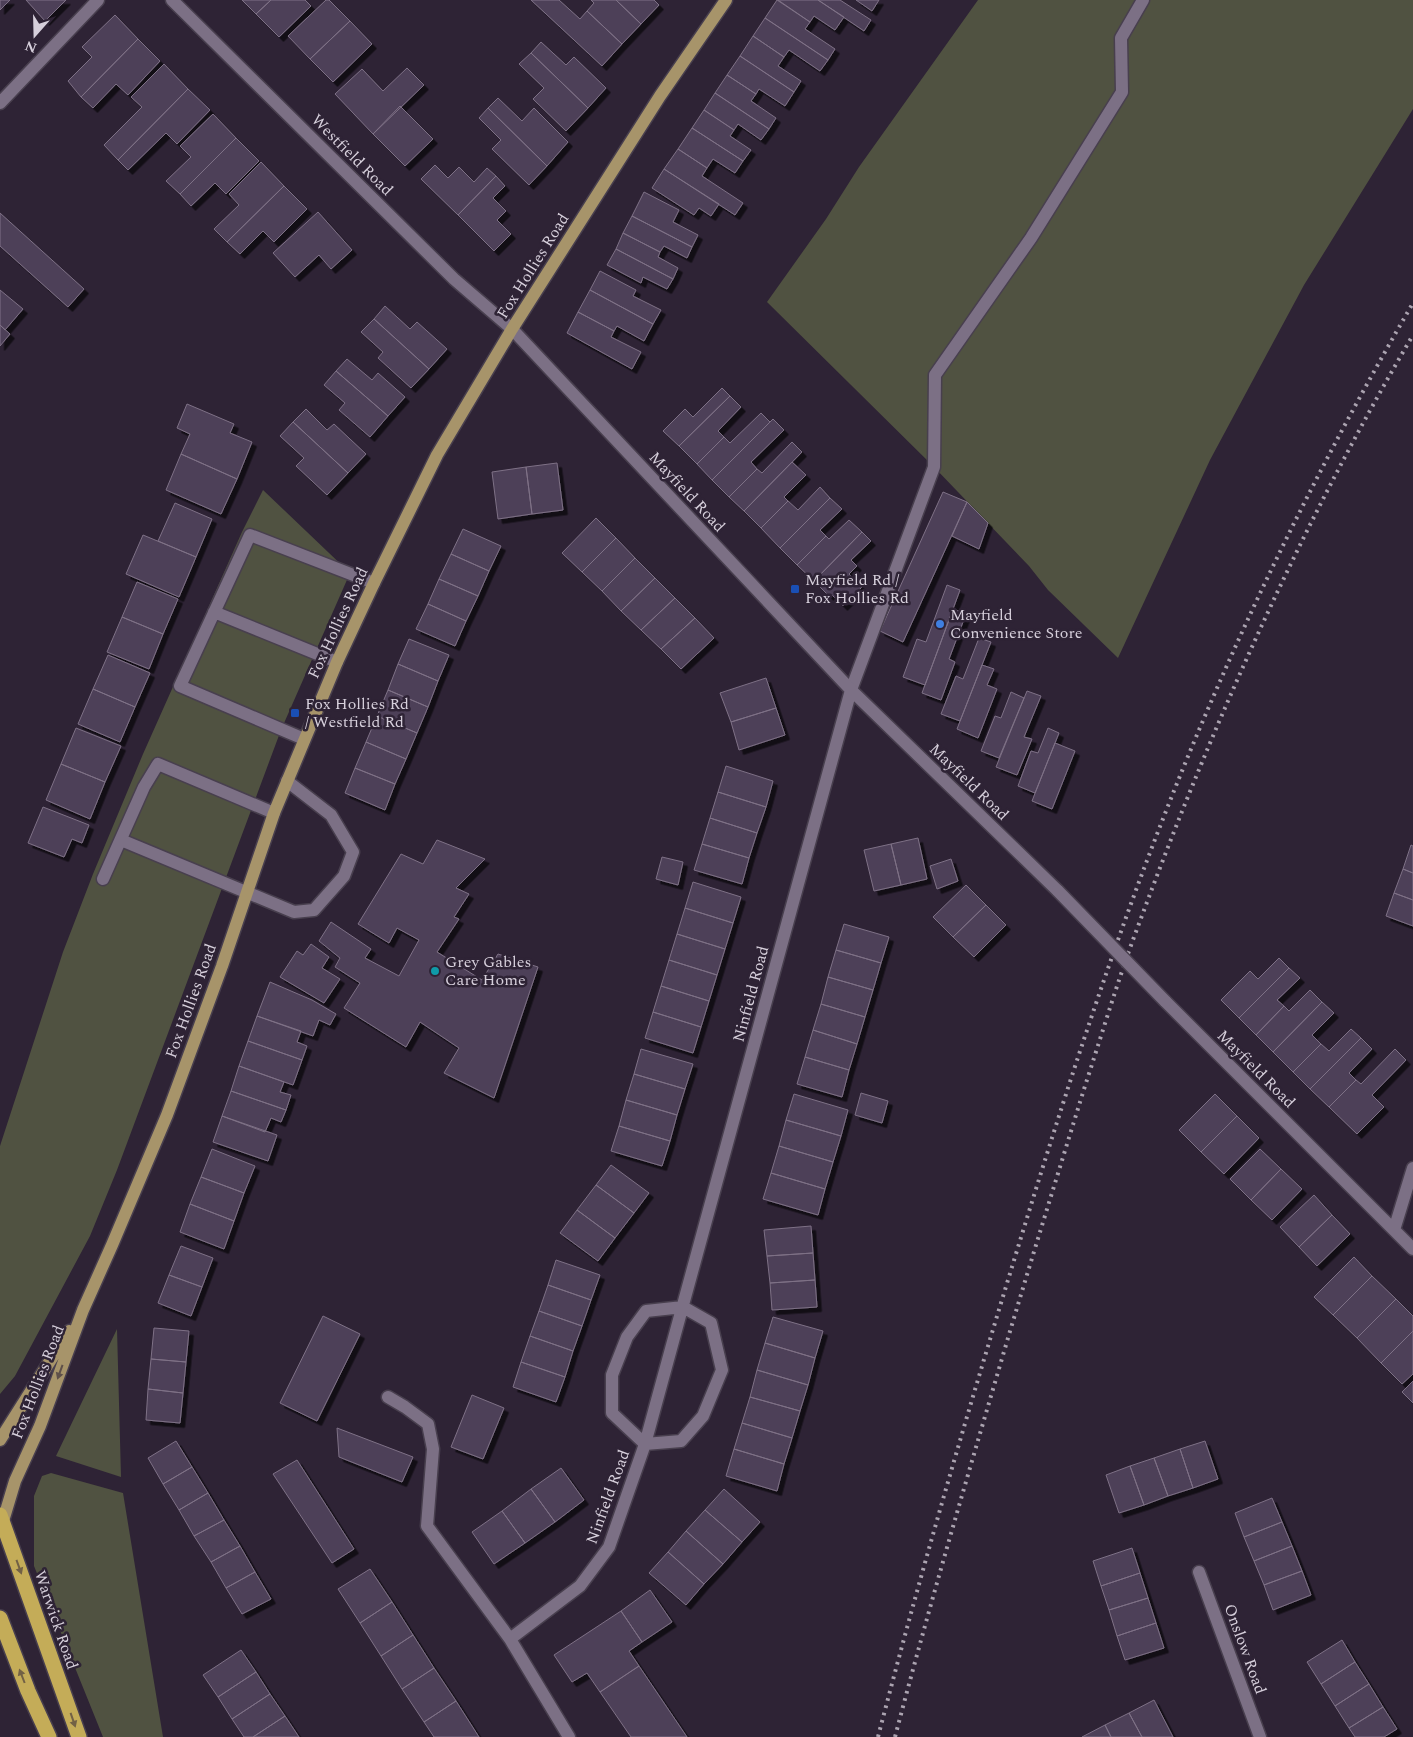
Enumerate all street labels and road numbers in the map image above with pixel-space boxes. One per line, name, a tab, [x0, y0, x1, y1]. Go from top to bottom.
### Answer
street label: Westfield Road	[306, 109, 399, 202]
street label: Fox Hollies Road	[491, 209, 575, 323]
street label: Mayfield Road	[643, 446, 731, 538]
street label: Fox Hollies Road	[302, 563, 374, 683]
street label: Mayfield Road	[924, 738, 1014, 826]
street label: Fox Hollies Road	[159, 940, 223, 1062]
street label: Ninfield Road	[727, 943, 775, 1045]
street label: Mayfield Road	[1211, 1024, 1301, 1114]
street label: Fox Hollies Road	[5, 1321, 71, 1443]
street label: Ninfield Road	[580, 1446, 636, 1548]
street label: Warwick Road	[28, 1567, 84, 1673]
street label: Onslow Road	[1218, 1600, 1272, 1698]

